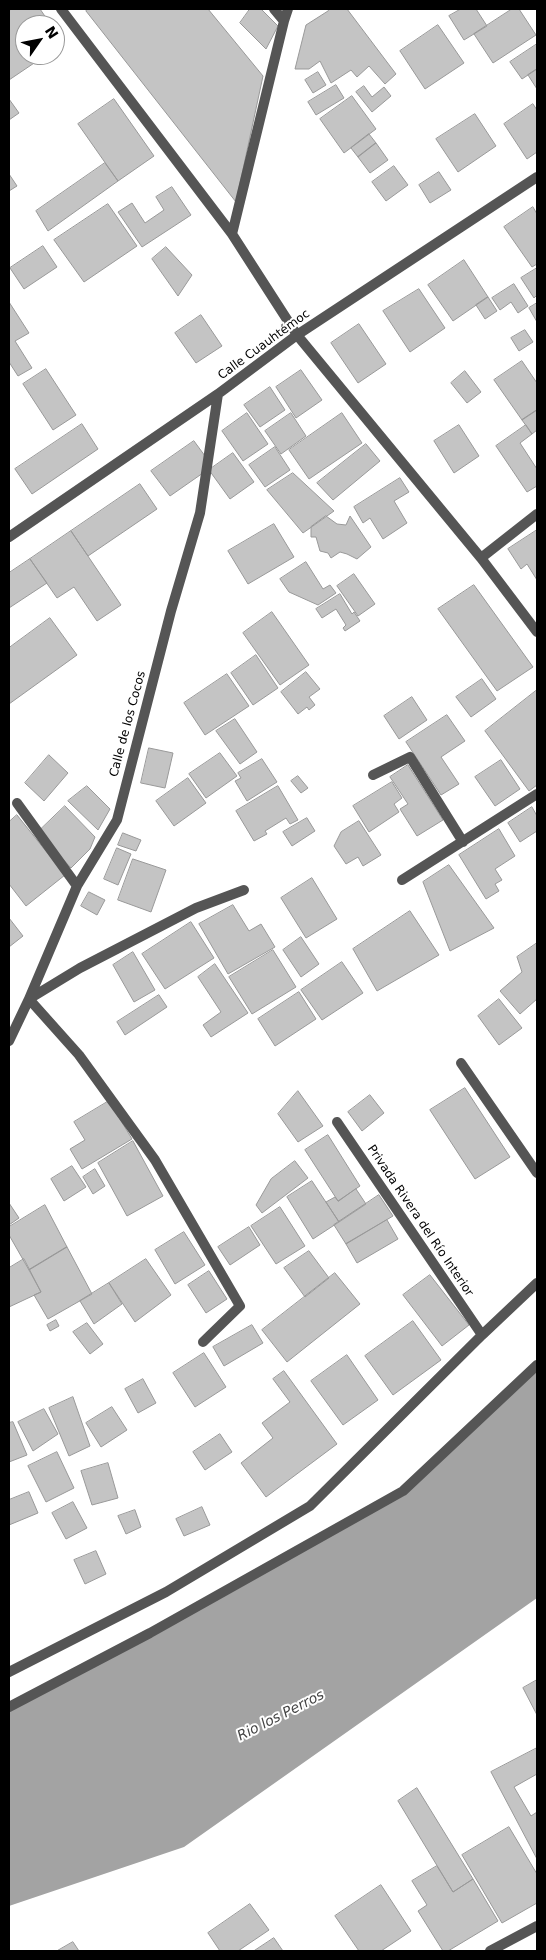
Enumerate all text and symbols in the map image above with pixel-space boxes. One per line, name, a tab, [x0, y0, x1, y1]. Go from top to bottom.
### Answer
north arrow	[15, 15, 65, 65]
text: N	[42, 23, 62, 42]
street label: Calle Cuauhtémoc	[215, 307, 313, 383]
street label: Calle de los Cocos	[107, 669, 149, 779]
street label: Privada Rivera del Río Interior	[364, 1143, 476, 1299]
water label: Rio los Perros	[235, 1687, 327, 1745]

